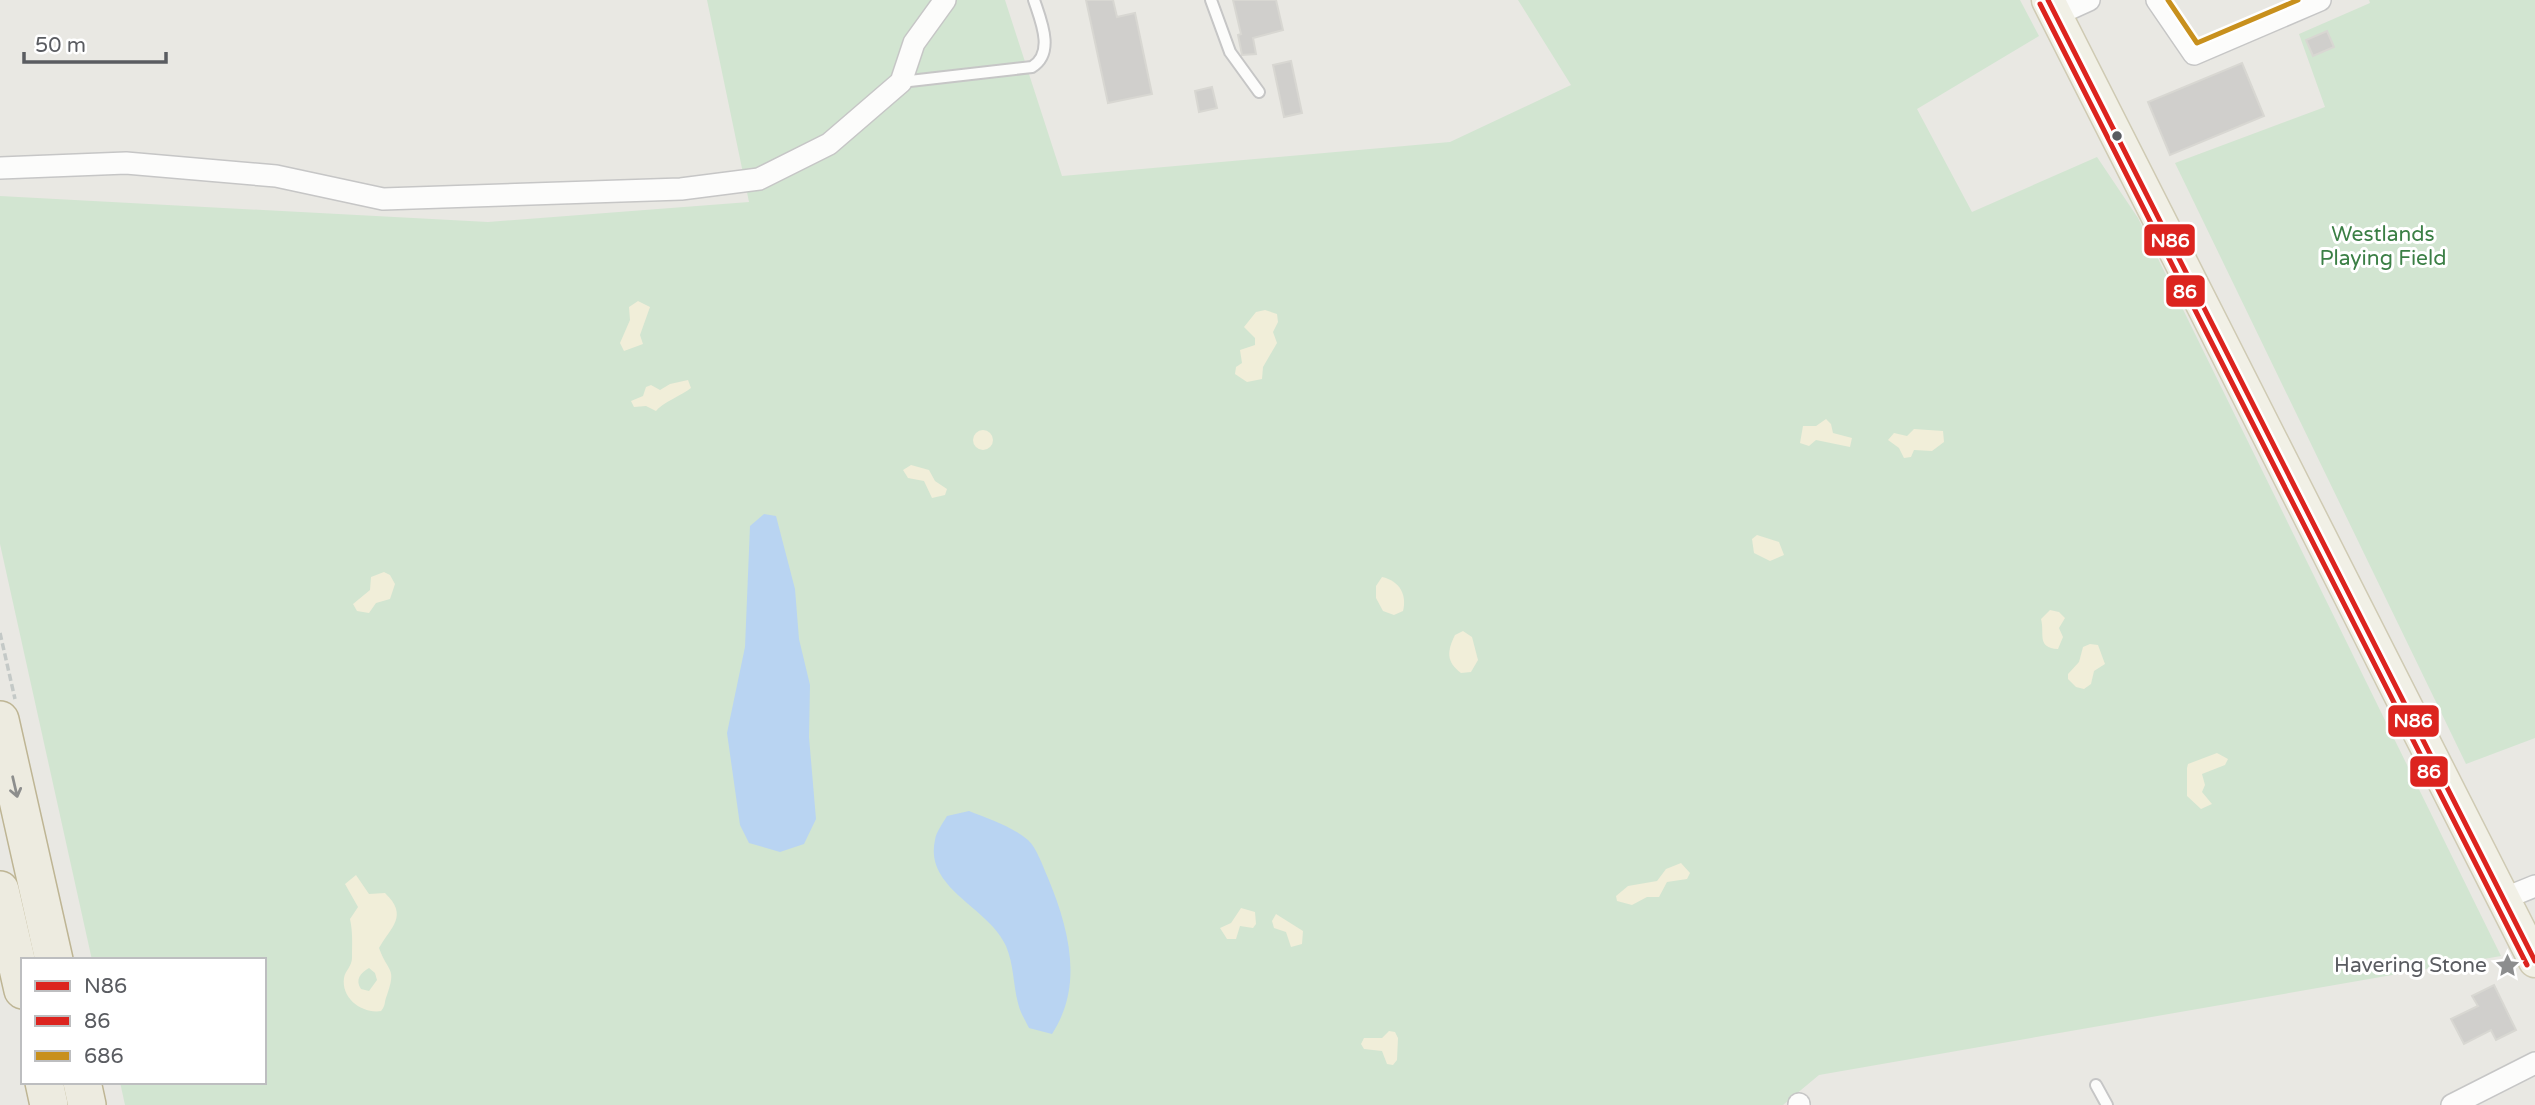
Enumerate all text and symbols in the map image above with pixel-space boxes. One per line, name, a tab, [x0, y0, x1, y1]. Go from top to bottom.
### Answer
scale bar	[24, 21, 166, 65]
text: 50 m	[35, 33, 86, 58]
unlabelled marker	[2110, 129, 2124, 143]
park label: Westlands Playing Field	[2320, 222, 2446, 271]
line badge: N86	[2143, 223, 2196, 257]
text: N86	[2150, 230, 2190, 252]
line badge: 86	[2165, 274, 2206, 308]
text: 86	[2173, 281, 2197, 303]
line badge: N86	[2387, 704, 2440, 738]
text: N86	[2393, 710, 2433, 732]
line badge: 86	[2409, 755, 2449, 788]
text: 86	[2417, 761, 2441, 783]
one-way arrow	[9, 775, 22, 798]
place icon: Havering Stone	[2493, 951, 2521, 979]
place label: Havering Stone	[2334, 953, 2487, 978]
legend	[21, 958, 266, 1084]
text: N86	[84, 974, 127, 999]
text: 86	[84, 1009, 110, 1034]
text: 686	[84, 1044, 124, 1069]

